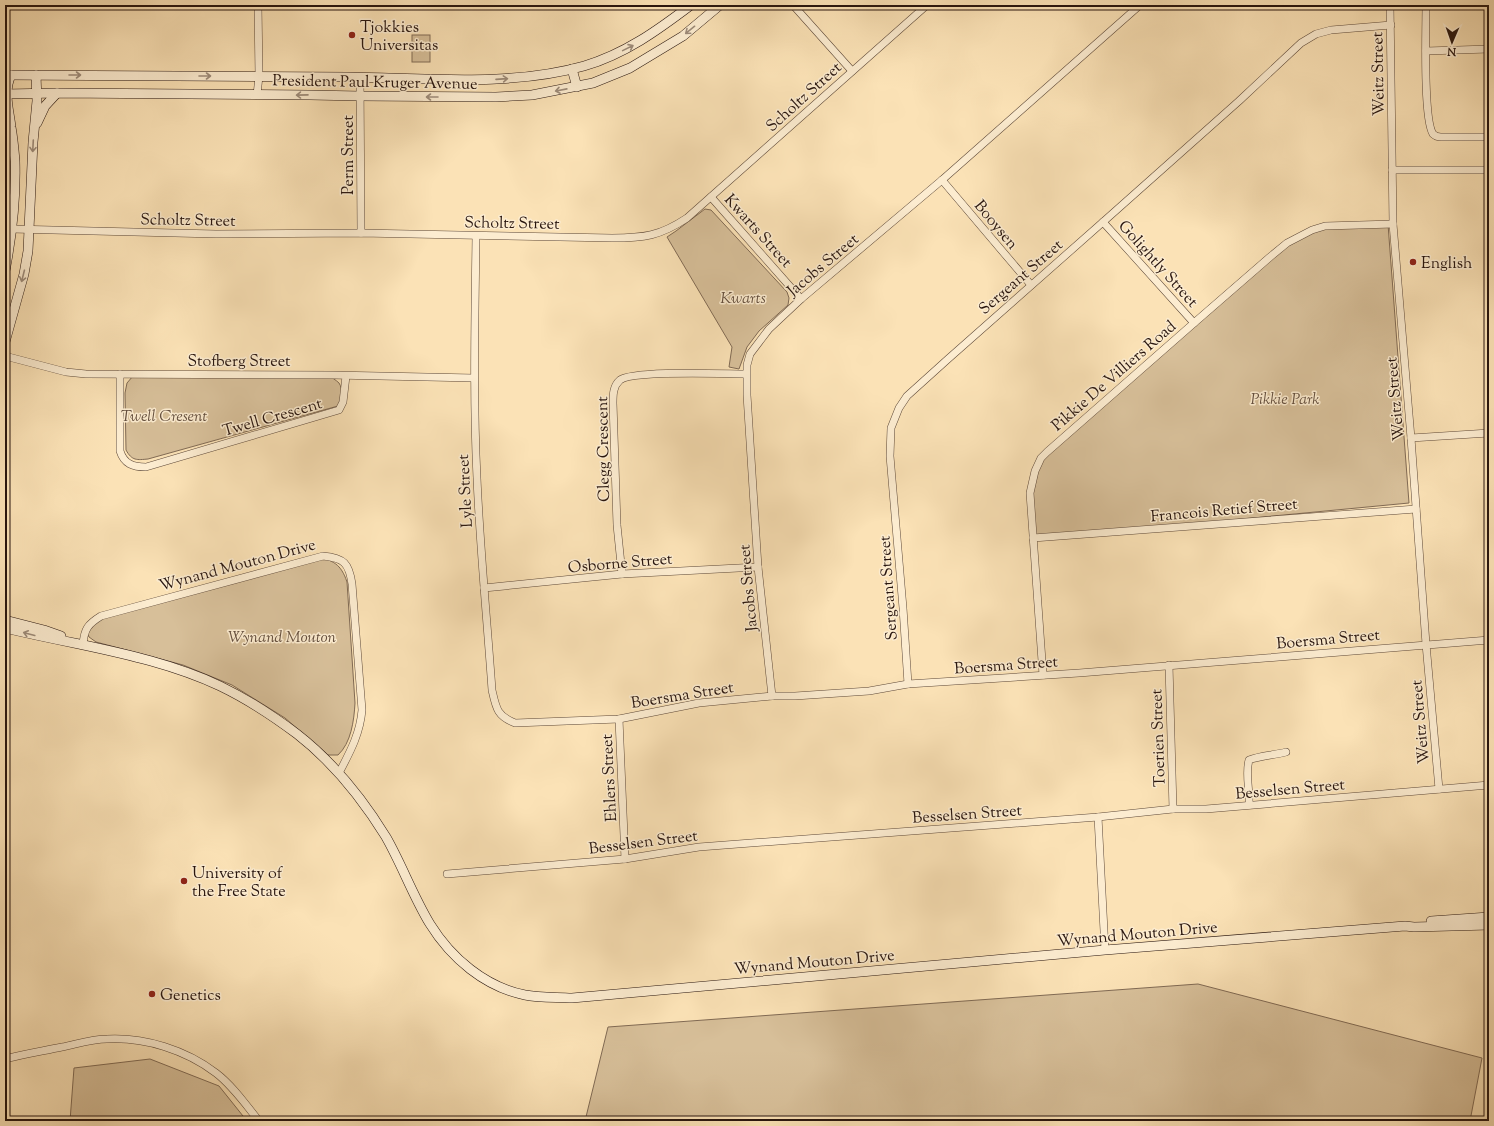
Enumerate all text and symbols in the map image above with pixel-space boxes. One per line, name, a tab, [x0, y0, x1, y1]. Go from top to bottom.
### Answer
place label: Tjokkies Universitas	[360, 17, 438, 58]
north arrow	[1432, 22, 1472, 62]
one-way arrow	[685, 25, 696, 34]
marker: Tjokkies Universitas	[347, 30, 357, 40]
street label: Weitz Street	[1367, 31, 1392, 116]
text: N	[1447, 43, 1457, 59]
one-way arrow	[621, 44, 633, 51]
street label: Scholtz Street	[762, 57, 848, 138]
street label: President Paul Kruger Avenue	[272, 70, 478, 97]
one-way arrow	[68, 71, 81, 79]
one-way arrow	[198, 72, 211, 80]
one-way arrow	[495, 75, 508, 82]
one-way arrow	[555, 86, 568, 94]
one-way arrow	[296, 91, 309, 99]
one-way arrow	[426, 93, 439, 101]
street label: Perm Street	[338, 115, 361, 195]
one-way arrow	[29, 139, 37, 152]
street label: Kwarts Street	[718, 190, 797, 274]
street label: Booysen	[968, 196, 1023, 256]
street label: Scholtz Street	[140, 209, 236, 234]
street label: Scholtz Street	[464, 212, 560, 237]
street label: Golightly Street	[1112, 216, 1203, 314]
street label: Jacobs Street	[782, 229, 865, 303]
street label: Sergeant Street	[974, 234, 1069, 321]
place label: English	[1421, 253, 1473, 276]
marker: English	[1408, 257, 1418, 267]
one-way arrow	[19, 269, 26, 282]
park label: Kwarts	[720, 288, 766, 311]
street label: Pikkie De Villiers Road	[1047, 316, 1182, 438]
street label: Stofberg Street	[187, 351, 291, 374]
street label: Weitz Street	[1381, 355, 1412, 442]
park label: Pikkie Park	[1250, 389, 1320, 412]
street label: Twell Crescent	[220, 393, 326, 444]
street label: Clegg Crescent	[592, 395, 617, 502]
park label: Twell Cresent	[121, 406, 207, 429]
street label: Lyle Street	[453, 453, 480, 528]
street label: Francois Retief Street	[1150, 494, 1299, 529]
street label: Wynand Mouton Drive	[157, 534, 319, 598]
street label: Sergeant Street	[874, 534, 905, 641]
street label: Jacobs Street	[734, 543, 765, 633]
street label: Osborne Street	[567, 548, 674, 581]
street label: Boersma Street	[1275, 624, 1381, 656]
park label: Wynand Mouton	[228, 627, 337, 650]
one-way arrow	[23, 630, 36, 637]
street label: Boersma Street	[954, 651, 1059, 682]
street label: Boersma Street	[629, 677, 736, 716]
street label: Weitz Street	[1406, 678, 1437, 765]
street label: Toerien Street	[1146, 688, 1173, 787]
street label: Ehlers Street	[597, 733, 624, 822]
street label: Besselsen Street	[1234, 774, 1346, 807]
street label: Besselsen Street	[912, 800, 1023, 831]
street label: Besselsen Street	[587, 825, 700, 862]
place label: University of the Free State	[192, 863, 286, 904]
marker: University of the Free State	[179, 876, 189, 886]
street label: Wynand Mouton Drive	[1056, 917, 1219, 954]
street label: Wynand Mouton Drive	[733, 945, 896, 982]
place label: Genetics	[160, 985, 221, 1008]
marker: Genetics	[147, 989, 157, 999]

